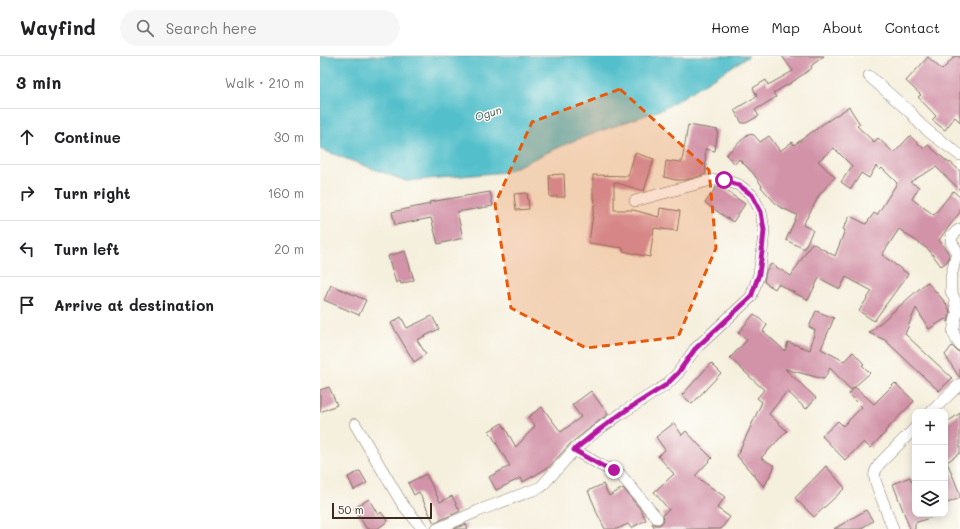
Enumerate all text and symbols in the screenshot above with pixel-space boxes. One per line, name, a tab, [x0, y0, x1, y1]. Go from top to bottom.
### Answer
search box	[120, 10, 400, 46]
text: Wayfind	[20, 15, 96, 40]
icon: search	[134, 17, 156, 39]
text: Search here	[166, 18, 257, 38]
text: Home	[711, 18, 749, 37]
text: Map	[771, 18, 800, 37]
text: About	[822, 18, 863, 37]
text: Contact	[885, 18, 940, 37]
text: 3 min	[16, 71, 61, 93]
text: Walk · 210 m	[225, 74, 304, 91]
water label: Ogun	[473, 102, 503, 124]
icon: ahead	[16, 126, 38, 148]
text: Continue	[54, 127, 121, 147]
text: 30 m	[274, 128, 304, 145]
route start	[715, 171, 733, 189]
icon: right	[16, 182, 38, 204]
text: Turn right	[54, 183, 131, 203]
text: 160 m	[268, 184, 304, 201]
icon: left	[16, 238, 38, 260]
text: Turn left	[54, 239, 119, 259]
text: 20 m	[274, 240, 304, 257]
icon: arrive	[16, 294, 38, 316]
text: Arrive at destination	[54, 295, 214, 315]
map controls	[912, 409, 948, 517]
button: +	[912, 409, 948, 445]
button: −	[912, 445, 948, 481]
route end	[605, 461, 623, 479]
button: layers	[912, 481, 948, 517]
scale bar	[332, 501, 432, 520]
text: 50 m	[338, 502, 364, 517]

